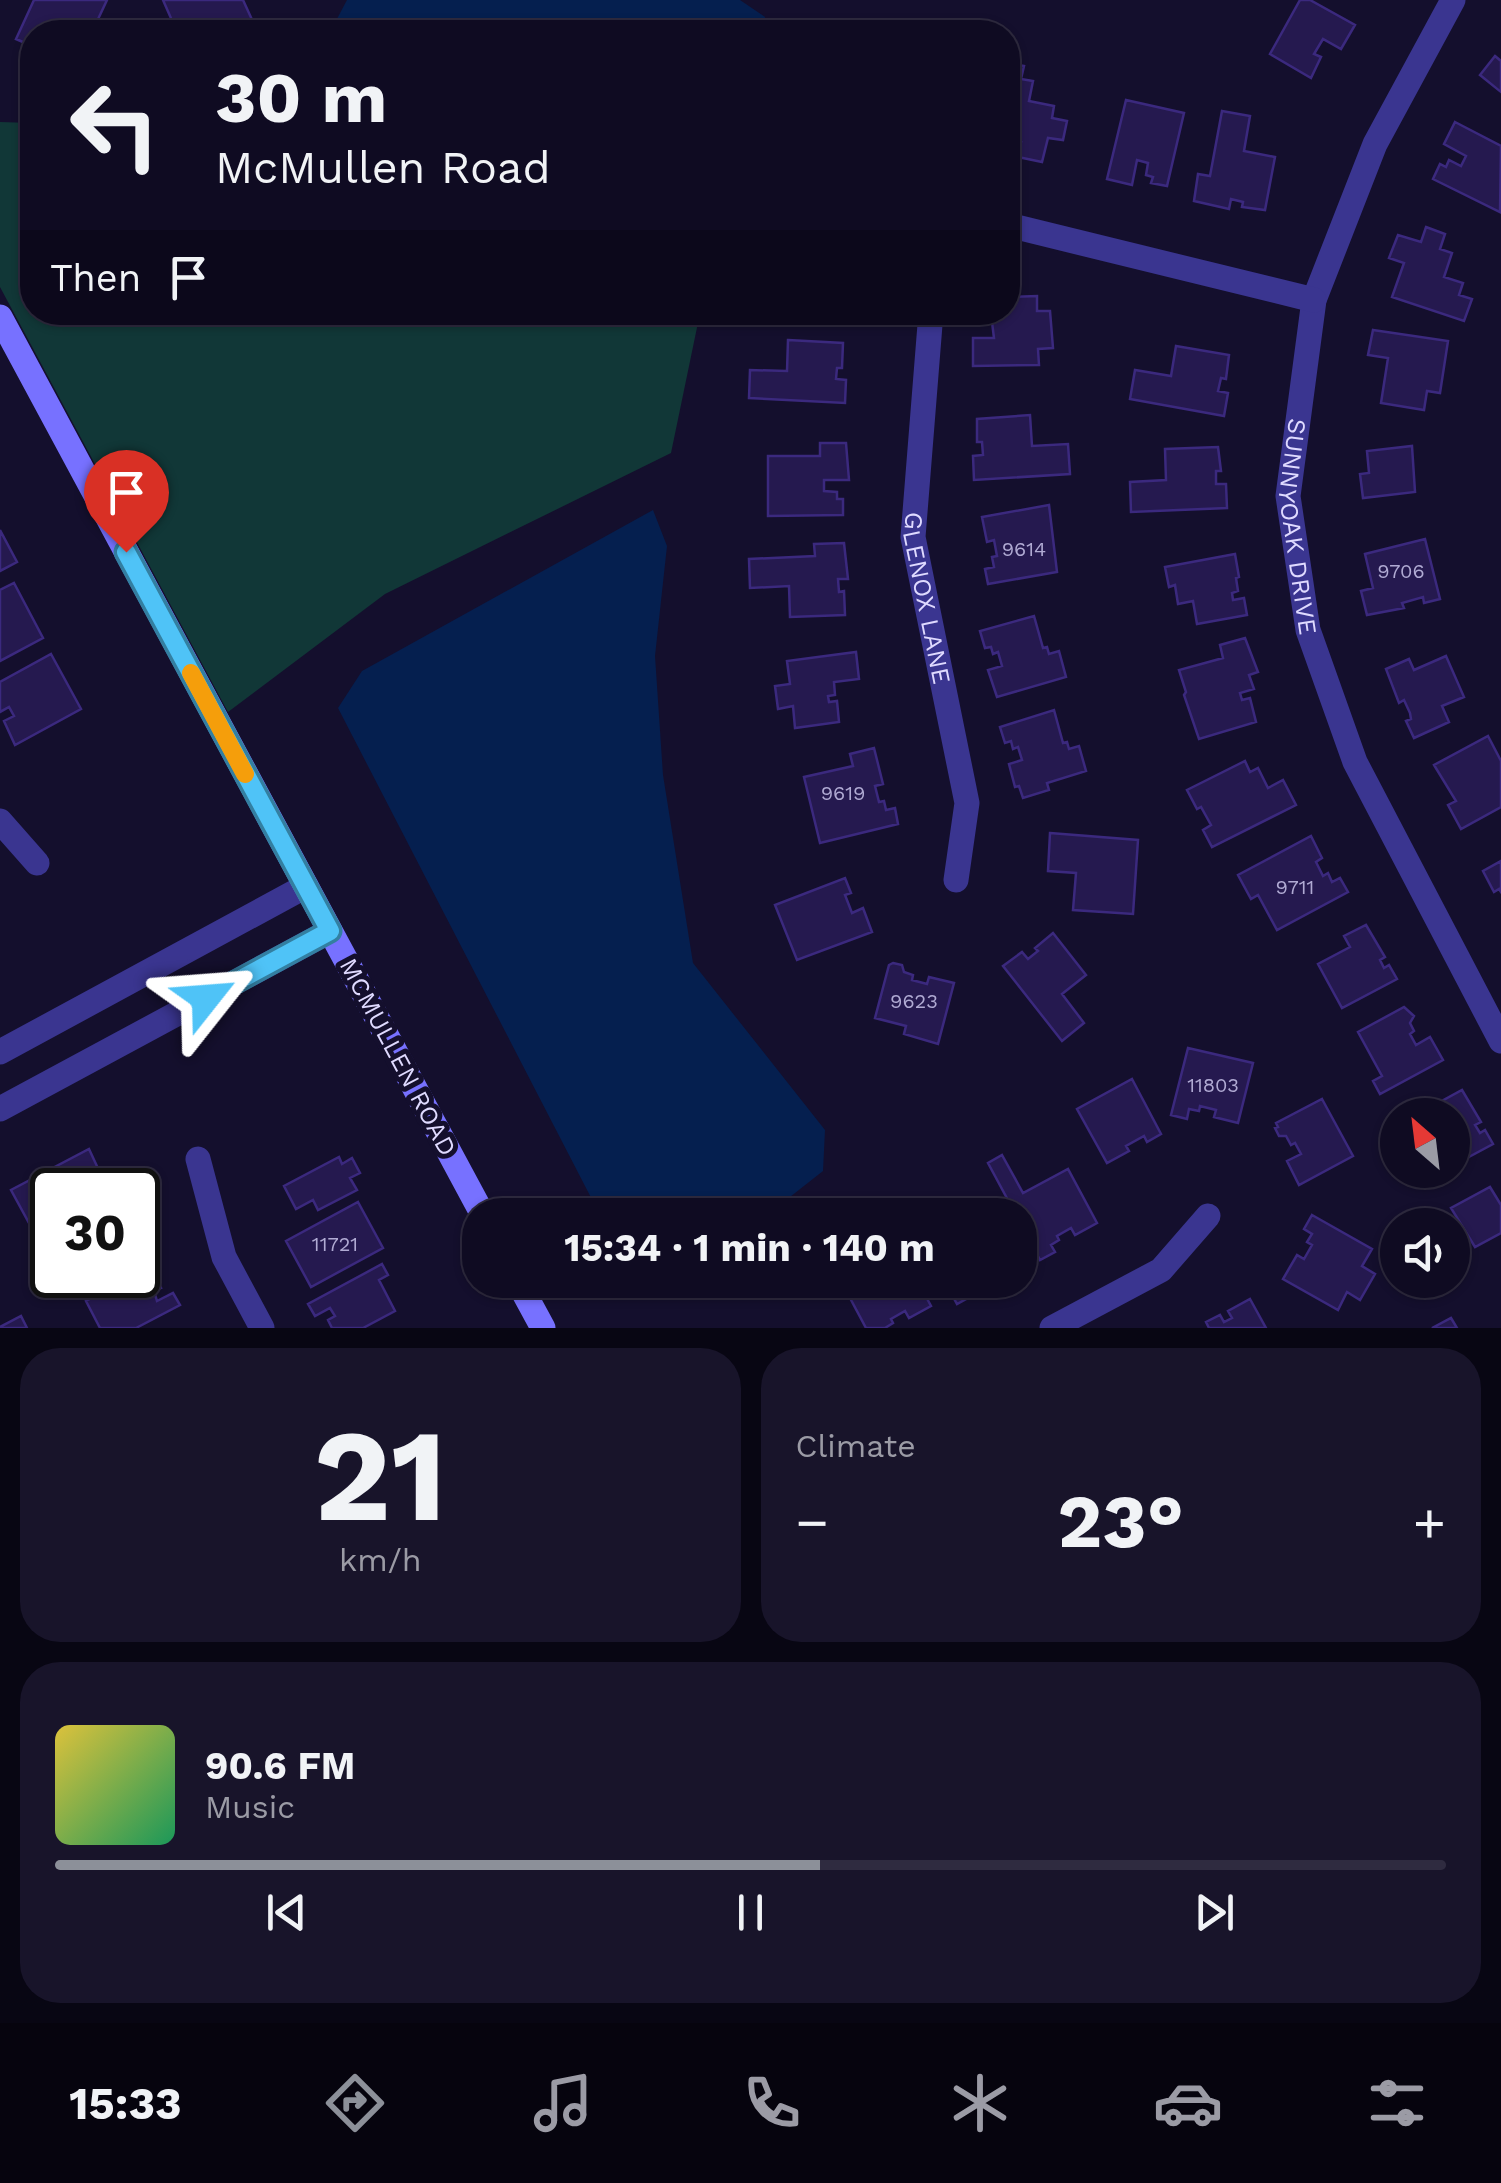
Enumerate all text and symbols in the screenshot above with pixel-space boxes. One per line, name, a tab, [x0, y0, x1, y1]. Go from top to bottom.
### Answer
text: 30 m	[215, 57, 387, 139]
icon: left	[50, 60, 180, 190]
text: McMullen Road	[215, 141, 551, 194]
icon: arrive	[161, 250, 216, 305]
text: Then	[50, 256, 141, 300]
street label: SUNNYOAK DRIVE	[1273, 417, 1323, 637]
pin	[84, 450, 169, 553]
icon: arrive	[99, 465, 154, 520]
street label: GLENOX LANE	[897, 511, 957, 686]
house number: 9614	[1002, 537, 1046, 561]
house number: 9706	[1377, 559, 1425, 583]
house number: 9619	[821, 781, 865, 805]
house number: 9711	[1276, 875, 1314, 899]
position arrow	[154, 946, 258, 1050]
street label: MCMULLEN ROAD	[334, 953, 462, 1161]
house number: 9623	[890, 989, 938, 1013]
house number: 11803	[1187, 1073, 1239, 1097]
north arrow	[1380, 1098, 1470, 1188]
map controls	[1380, 1098, 1470, 1298]
speed limit sign: 30	[30, 1168, 160, 1298]
button: sound	[1380, 1208, 1470, 1298]
text: 15:34 · 1 min · 140 m	[564, 1226, 935, 1270]
house number: 11721	[312, 1232, 358, 1256]
text: 21	[313, 1399, 447, 1552]
text: Climate	[796, 1427, 916, 1465]
text: 23°	[1058, 1477, 1184, 1565]
text: −	[796, 1490, 829, 1554]
text: +	[1413, 1490, 1446, 1554]
text: km/h	[339, 1541, 421, 1579]
text: 90.6 FM	[205, 1744, 355, 1788]
text: Music	[205, 1788, 295, 1826]
icon: previous	[259, 1885, 314, 1940]
icon: pause	[723, 1885, 778, 1940]
icon: next	[1187, 1885, 1242, 1940]
icon: directions	[320, 2068, 390, 2138]
icon: music	[528, 2068, 598, 2138]
icon: phone	[737, 2068, 807, 2138]
icon: climate	[945, 2068, 1015, 2138]
icon: car	[1153, 2068, 1223, 2138]
icon: filters	[1362, 2068, 1432, 2138]
text: 15:33	[69, 2077, 182, 2130]

